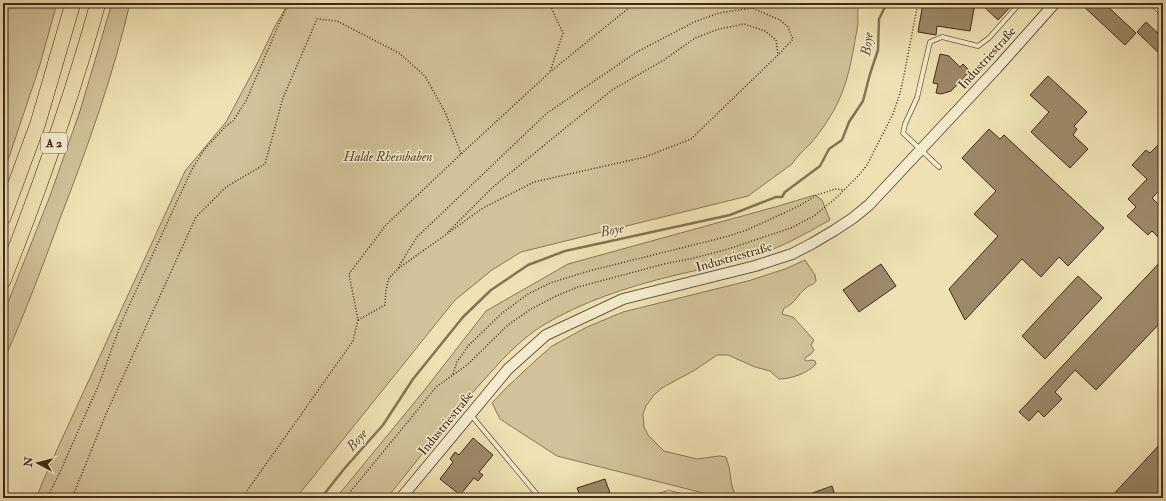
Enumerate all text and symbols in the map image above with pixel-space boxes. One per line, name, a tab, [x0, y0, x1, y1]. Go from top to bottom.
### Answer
street label: Industriestraße	[955, 23, 1020, 93]
water label: Boye	[857, 31, 877, 58]
road number: A 2	[41, 133, 67, 153]
park label: Halde Rheinbaben	[342, 149, 433, 165]
water label: Boye	[598, 219, 626, 241]
street label: Industriestraße	[694, 238, 775, 276]
street label: Industriestraße	[415, 387, 477, 459]
water label: Boye	[342, 425, 371, 455]
north arrow	[18, 443, 58, 483]
text: N	[21, 455, 36, 469]

